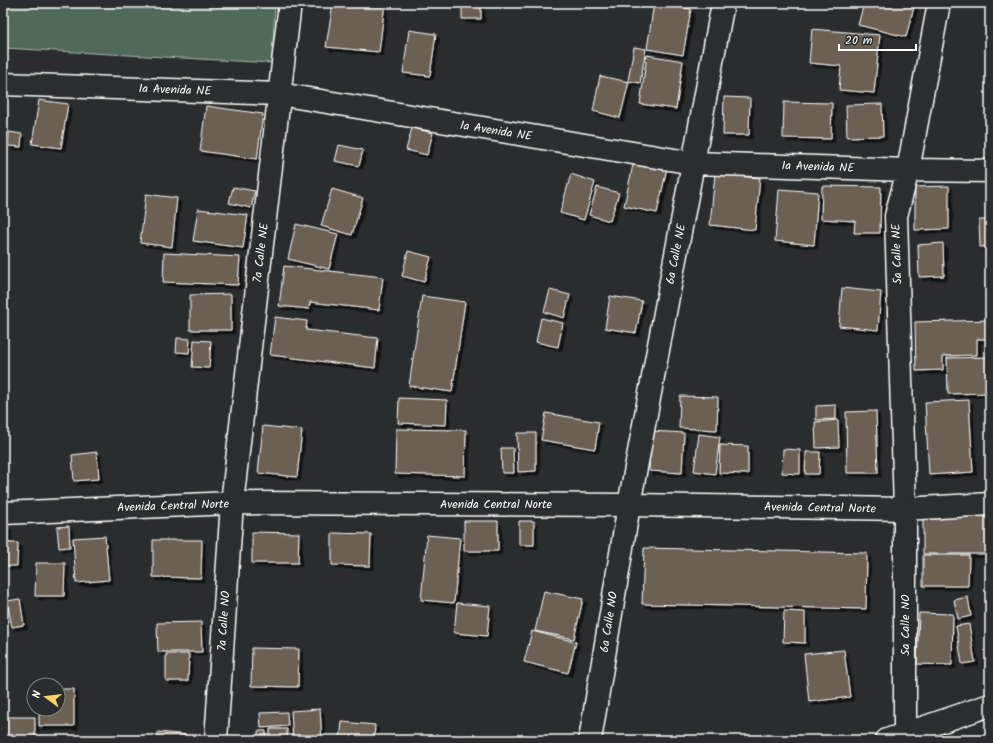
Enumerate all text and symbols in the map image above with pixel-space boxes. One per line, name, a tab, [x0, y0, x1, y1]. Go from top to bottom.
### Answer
scale bar	[839, 26, 916, 52]
text: 20 m	[845, 31, 873, 50]
street label: 1a Avenida NE	[138, 79, 213, 101]
street label: 1a Avenida NE	[459, 116, 534, 146]
street label: 1a Avenida NE	[781, 156, 856, 178]
street label: 7a Calle NE	[248, 221, 274, 284]
street label: 6a Calle NE	[661, 221, 691, 286]
street label: 5a Calle NE	[886, 222, 908, 285]
street label: Avenida Central Norte	[117, 495, 230, 517]
street label: Avenida Central Norte	[440, 495, 553, 514]
street label: Avenida Central Norte	[764, 498, 877, 518]
street label: 7a Calle NO	[212, 590, 236, 652]
street label: 6a Calle NO	[595, 590, 623, 654]
street label: 5a Calle NO	[896, 594, 915, 656]
north arrow	[26, 677, 66, 717]
text: N	[28, 689, 47, 700]

